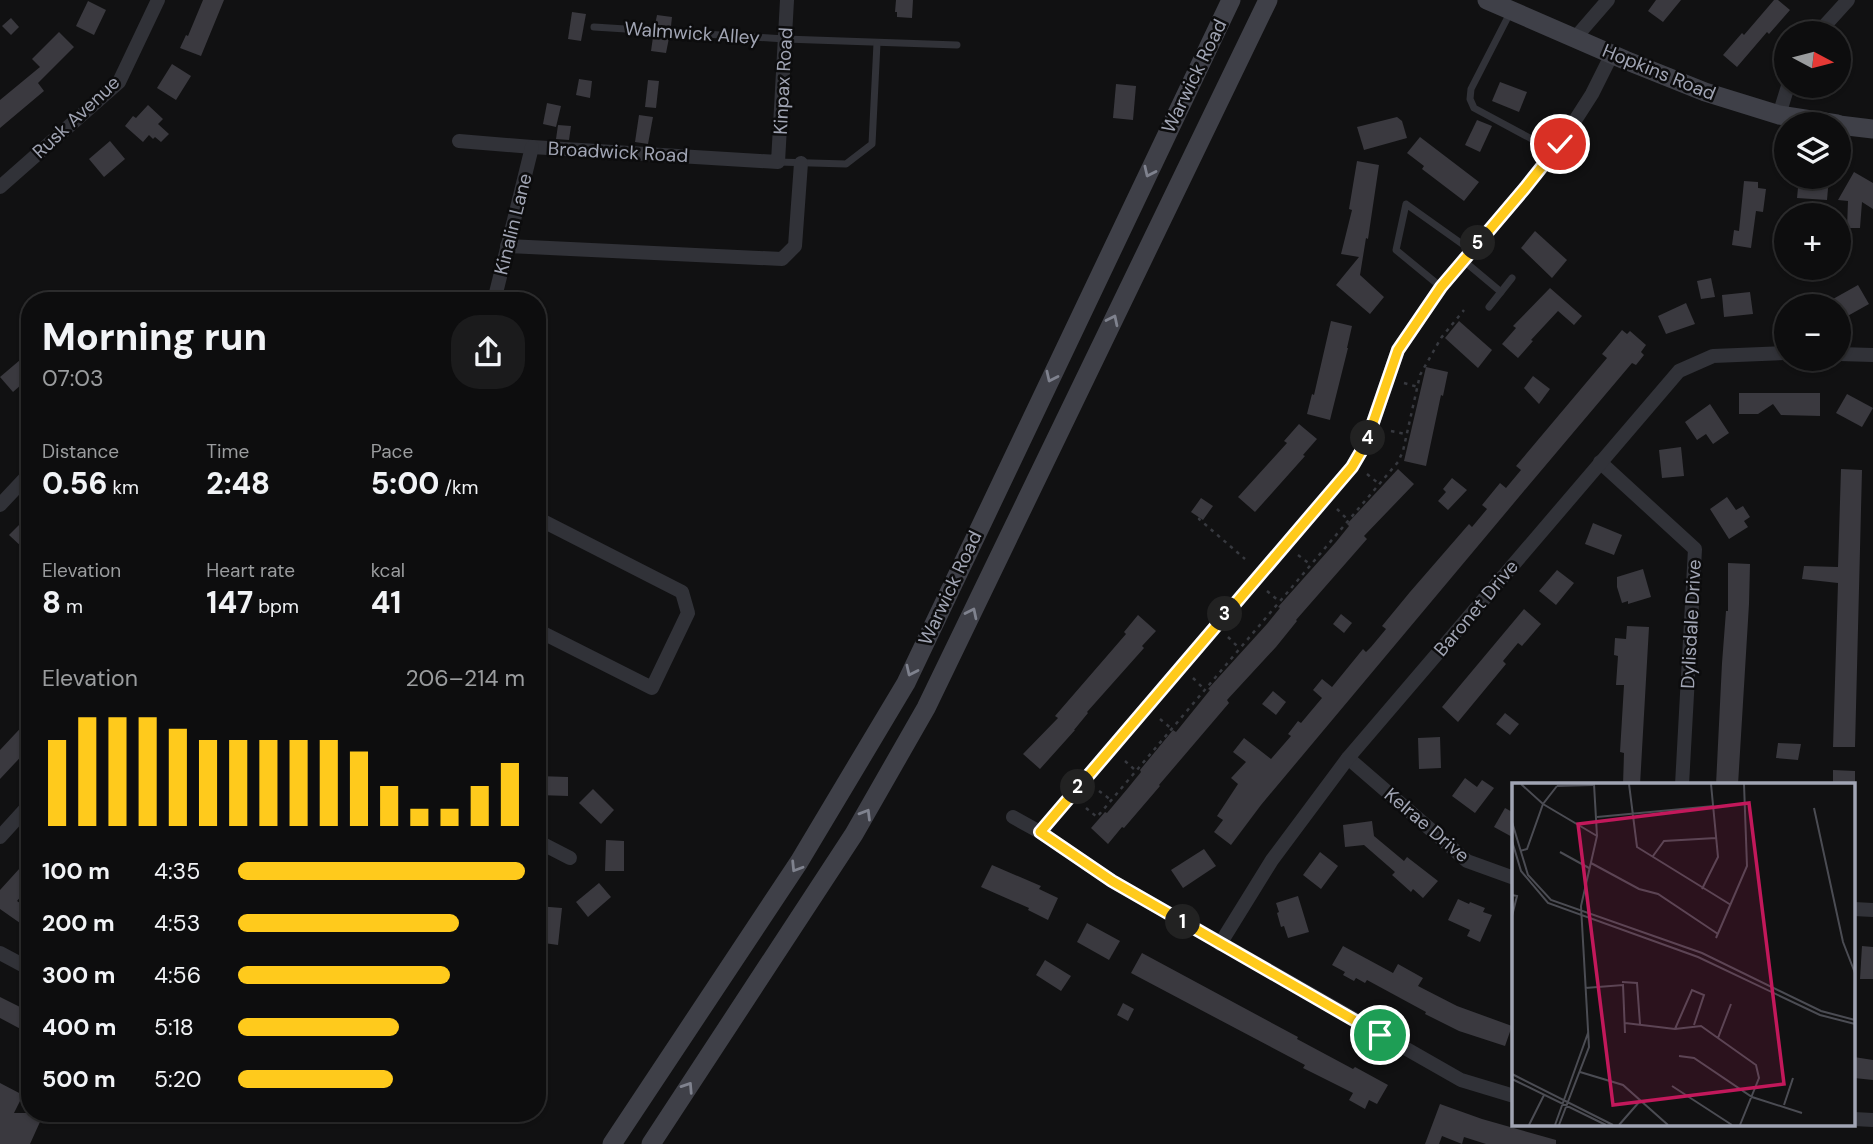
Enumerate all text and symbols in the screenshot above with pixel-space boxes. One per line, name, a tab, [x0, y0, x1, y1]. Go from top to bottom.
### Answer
street label: Warwick Road	[1156, 15, 1232, 137]
street label: Walmwick Alley	[623, 16, 761, 50]
north arrow	[1774, 21, 1852, 98]
map controls	[1774, 21, 1851, 371]
street label: Kinpax Road	[768, 27, 798, 135]
street label: Hopkins Road	[1599, 38, 1719, 106]
street label: Rusk Avenue	[27, 70, 125, 164]
button: layers	[1774, 112, 1851, 189]
pin	[1530, 114, 1590, 174]
icon: check	[1541, 125, 1579, 163]
street label: Broadwick Road	[547, 136, 689, 168]
one-way arrow	[1143, 165, 1157, 177]
street label: Kinalin Lane	[488, 171, 538, 277]
button: +	[1774, 203, 1851, 280]
pin: 5	[1460, 226, 1496, 260]
text: 5	[1472, 230, 1483, 255]
button: −	[1774, 294, 1851, 371]
text: Morning run	[42, 312, 267, 362]
button: share	[451, 315, 525, 389]
one-way arrow	[1105, 315, 1119, 327]
text: 07:03	[42, 363, 104, 393]
one-way arrow	[1045, 370, 1059, 383]
pin: 4	[1350, 420, 1386, 456]
text: 4	[1361, 425, 1374, 450]
text: Distance	[42, 439, 119, 464]
text: Time	[206, 439, 249, 464]
text: Pace	[371, 439, 413, 464]
text: 0.56	[42, 464, 107, 503]
text: 2:48	[206, 464, 270, 503]
text: 5:00	[371, 464, 440, 503]
text: km	[107, 475, 139, 500]
text: /km	[440, 475, 479, 500]
street label: Warwick Road	[913, 527, 987, 649]
street label: Baronet Drive	[1428, 555, 1524, 661]
text: Elevation	[42, 558, 121, 583]
text: Heart rate	[206, 558, 295, 583]
text: kcal	[371, 558, 405, 583]
street label: Dylisdale Drive	[1675, 559, 1707, 689]
text: 8	[42, 583, 61, 622]
text: 147	[206, 583, 253, 622]
text: 41	[371, 583, 401, 622]
text: m	[61, 594, 83, 619]
text: bpm	[253, 594, 299, 619]
pin: 3	[1208, 596, 1242, 632]
text: 3	[1219, 601, 1230, 626]
one-way arrow	[963, 608, 977, 620]
text: Elevation	[42, 663, 138, 693]
text: 206–214 m	[405, 663, 525, 693]
one-way arrow	[905, 664, 919, 676]
pin: 2	[1060, 770, 1096, 804]
text: 2	[1072, 774, 1083, 799]
street label: Kelrae Drive	[1379, 782, 1475, 868]
inset map	[1512, 783, 1856, 1126]
one-way arrow	[857, 809, 870, 822]
text: 100 m	[42, 856, 110, 886]
text: 4:35	[154, 856, 200, 886]
one-way arrow	[791, 860, 804, 873]
pin: 1	[1166, 904, 1200, 940]
text: 200 m	[42, 908, 115, 938]
text: 4:53	[154, 908, 200, 938]
text: 1	[1179, 909, 1186, 934]
text: 300 m	[42, 960, 115, 990]
text: 4:56	[154, 960, 201, 990]
pin	[1350, 1005, 1410, 1065]
text: 400 m	[42, 1012, 116, 1042]
text: 5:18	[154, 1012, 194, 1042]
icon: arrive	[1361, 1016, 1399, 1054]
text: 500 m	[42, 1064, 116, 1094]
text: 5:20	[154, 1064, 201, 1094]
one-way arrow	[680, 1082, 692, 1095]

